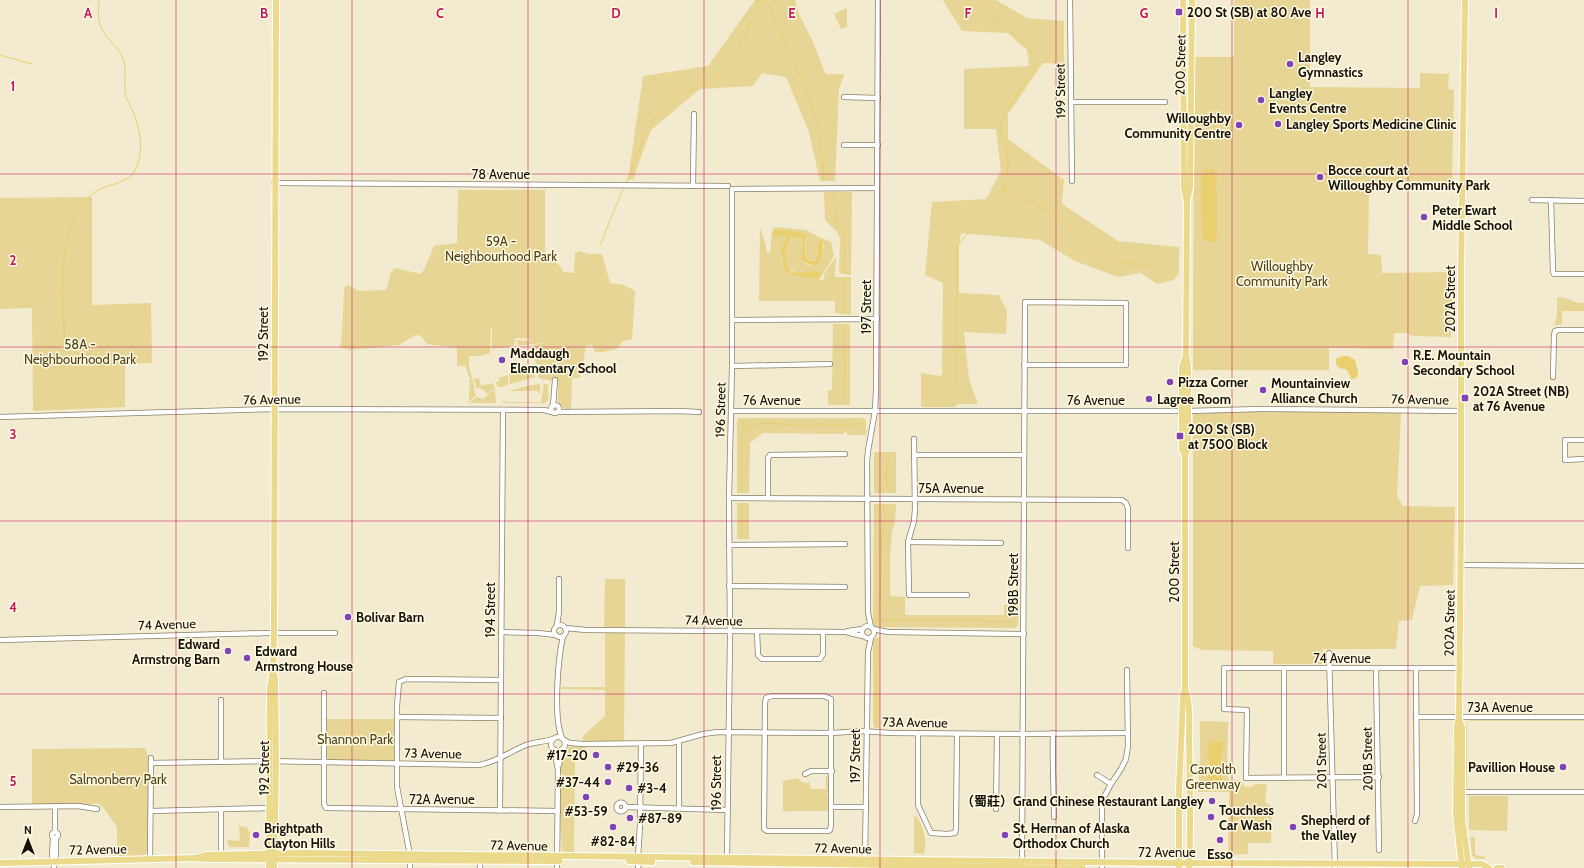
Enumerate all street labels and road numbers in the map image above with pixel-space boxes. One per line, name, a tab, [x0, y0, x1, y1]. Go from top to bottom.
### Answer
street label: 200 Street	[1171, 34, 1189, 96]
street label: 199 Street	[1052, 63, 1068, 119]
street label: 78 Avenue	[472, 166, 531, 182]
street label: 202A Street	[1442, 265, 1458, 333]
street label: 197 Street	[858, 279, 874, 334]
street label: 192 Street	[255, 306, 271, 361]
street label: 196 Street	[712, 382, 728, 438]
street label: 76 Avenue	[243, 390, 301, 408]
street label: 76 Avenue	[1391, 390, 1449, 408]
street label: 76 Avenue	[743, 392, 801, 408]
street label: 76 Avenue	[1067, 392, 1125, 408]
street label: 75A Avenue	[918, 480, 984, 496]
street label: 200 Street	[1166, 541, 1182, 603]
street label: 198B Street	[1005, 553, 1021, 617]
street label: 194 Street	[482, 582, 498, 638]
street label: 202A Street	[1440, 589, 1458, 657]
street label: 74 Avenue	[685, 611, 743, 629]
street label: 74 Avenue	[138, 615, 196, 633]
street label: 74 Avenue	[1313, 650, 1371, 666]
street label: 73A Avenue	[1467, 699, 1533, 715]
street label: 73A Avenue	[882, 713, 948, 731]
street label: 201B Street	[1358, 726, 1376, 791]
street label: 197 Street	[847, 728, 863, 783]
street label: 201 Street	[1312, 732, 1329, 789]
street label: 192 Street	[256, 740, 272, 795]
street label: 73 Avenue	[404, 744, 462, 762]
street label: 196 Street	[708, 755, 724, 811]
street label: 72A Avenue	[409, 791, 475, 807]
street label: 72 Avenue	[490, 836, 548, 854]
street label: 72 Avenue	[814, 839, 872, 857]
street label: 72 Avenue	[69, 840, 127, 858]
street label: 72 Avenue	[1138, 844, 1196, 860]

